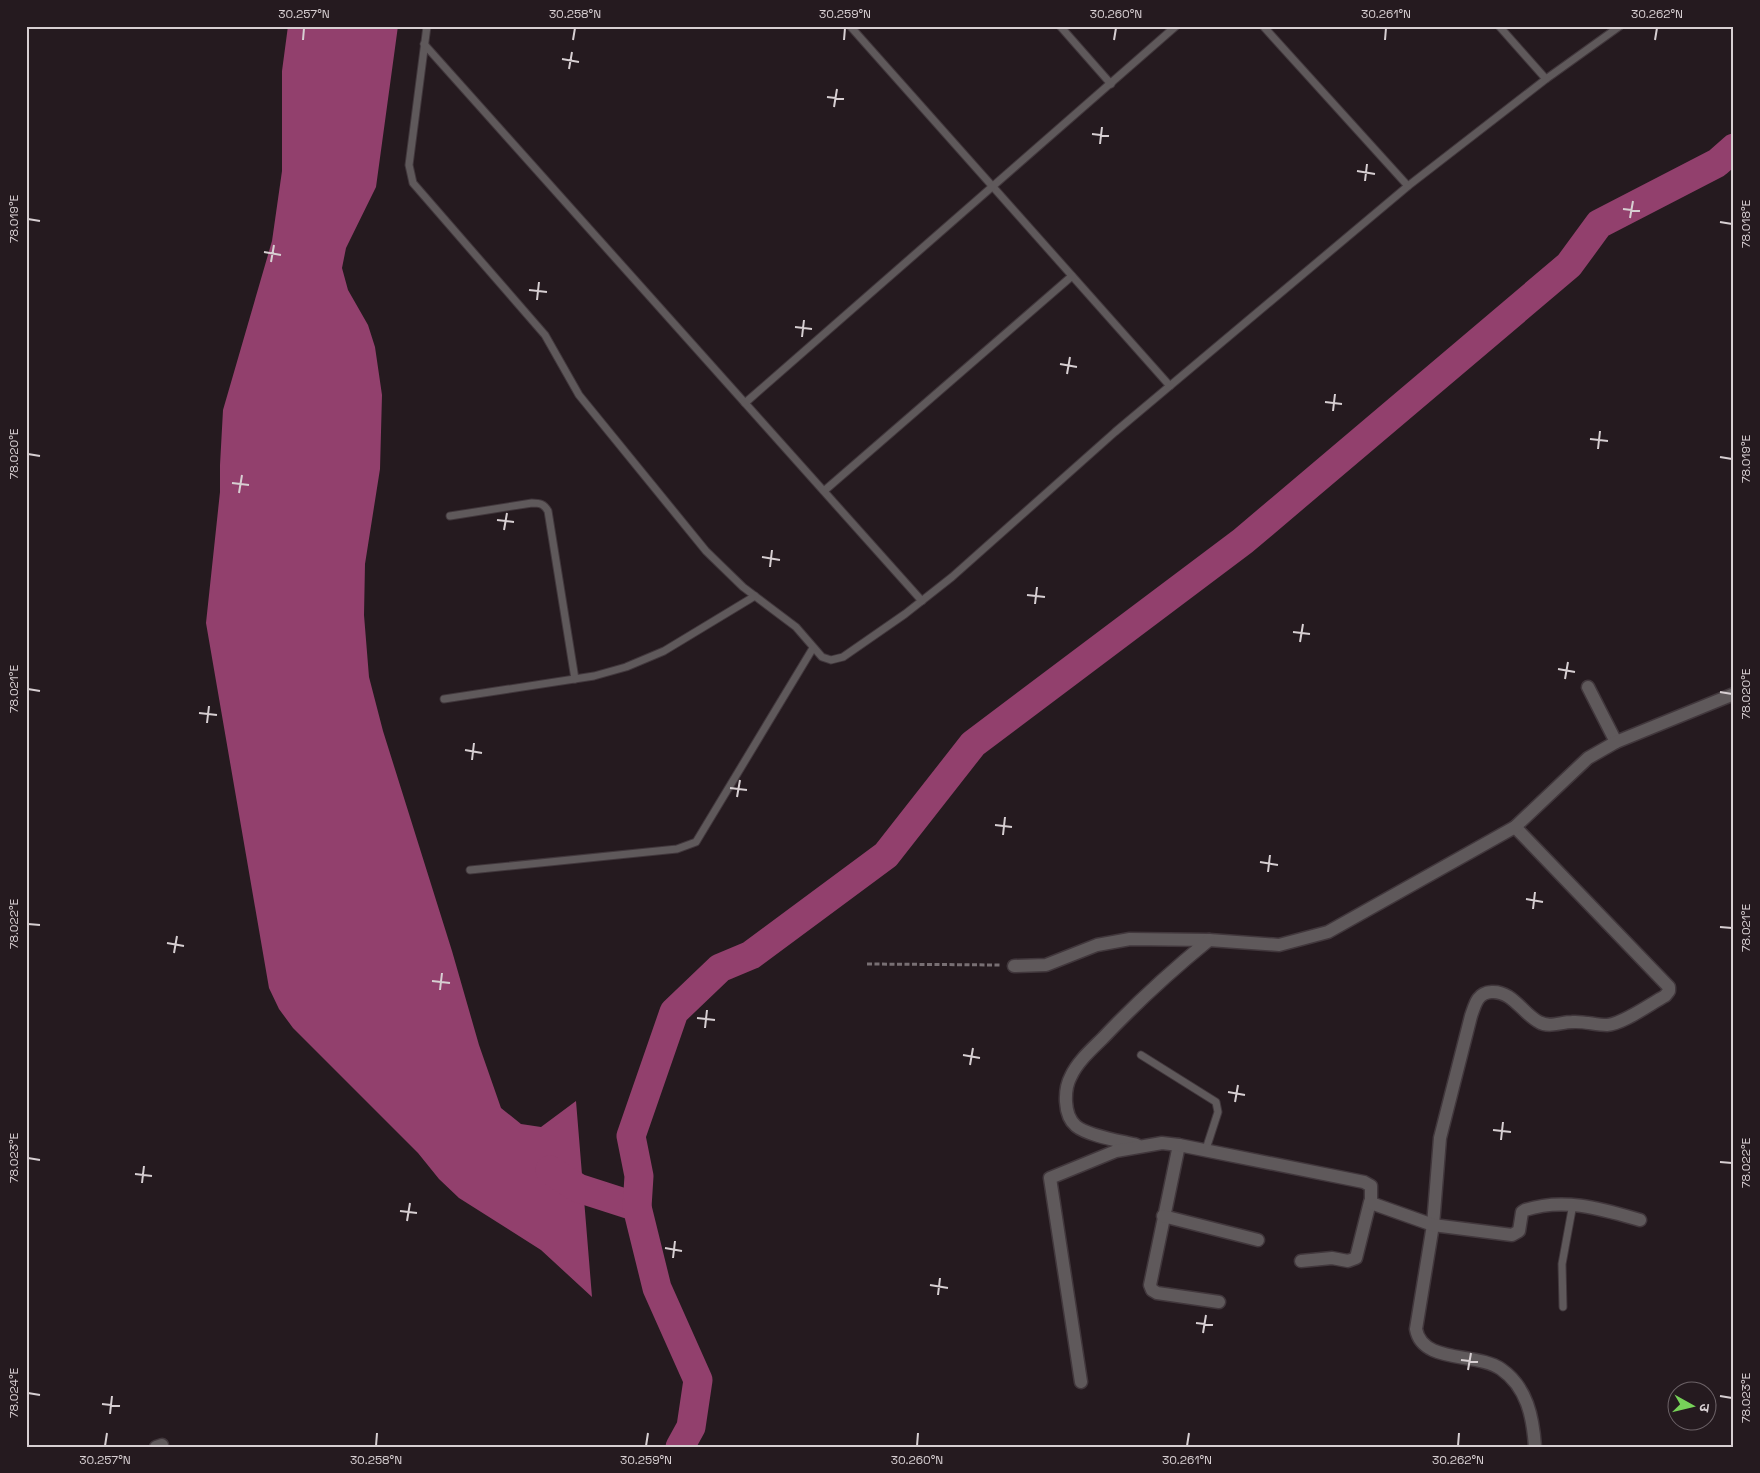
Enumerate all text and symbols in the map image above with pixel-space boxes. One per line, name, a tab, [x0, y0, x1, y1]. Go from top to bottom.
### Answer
text: 30.257°N	[278, 6, 330, 22]
text: 30.258°N	[549, 6, 601, 22]
text: 30.259°N	[819, 6, 871, 22]
text: 30.260°N	[1090, 6, 1142, 22]
text: 30.261°N	[1361, 6, 1411, 22]
text: 30.262°N	[1631, 6, 1683, 22]
text: 78.019°E	[6, 195, 22, 243]
text: 78.018°E	[1738, 199, 1754, 248]
text: 78.020°E	[6, 428, 22, 480]
text: 78.019°E	[1738, 435, 1754, 483]
text: 78.021°E	[6, 665, 22, 713]
text: 78.020°E	[1738, 668, 1754, 720]
text: 78.022°E	[6, 898, 22, 949]
text: 78.021°E	[1738, 904, 1754, 952]
text: 78.023°E	[6, 1133, 22, 1183]
text: 78.022°E	[1738, 1137, 1754, 1188]
text: 78.024°E	[6, 1368, 22, 1418]
text: 78.023°E	[1738, 1373, 1754, 1423]
north arrow	[1668, 1380, 1718, 1430]
text: उ	[1695, 1402, 1714, 1414]
text: 30.257°N	[79, 1452, 131, 1468]
text: 30.258°N	[350, 1452, 402, 1468]
text: 30.259°N	[620, 1452, 672, 1468]
text: 30.260°N	[891, 1452, 943, 1468]
text: 30.261°N	[1162, 1452, 1212, 1468]
text: 30.262°N	[1432, 1452, 1484, 1468]

